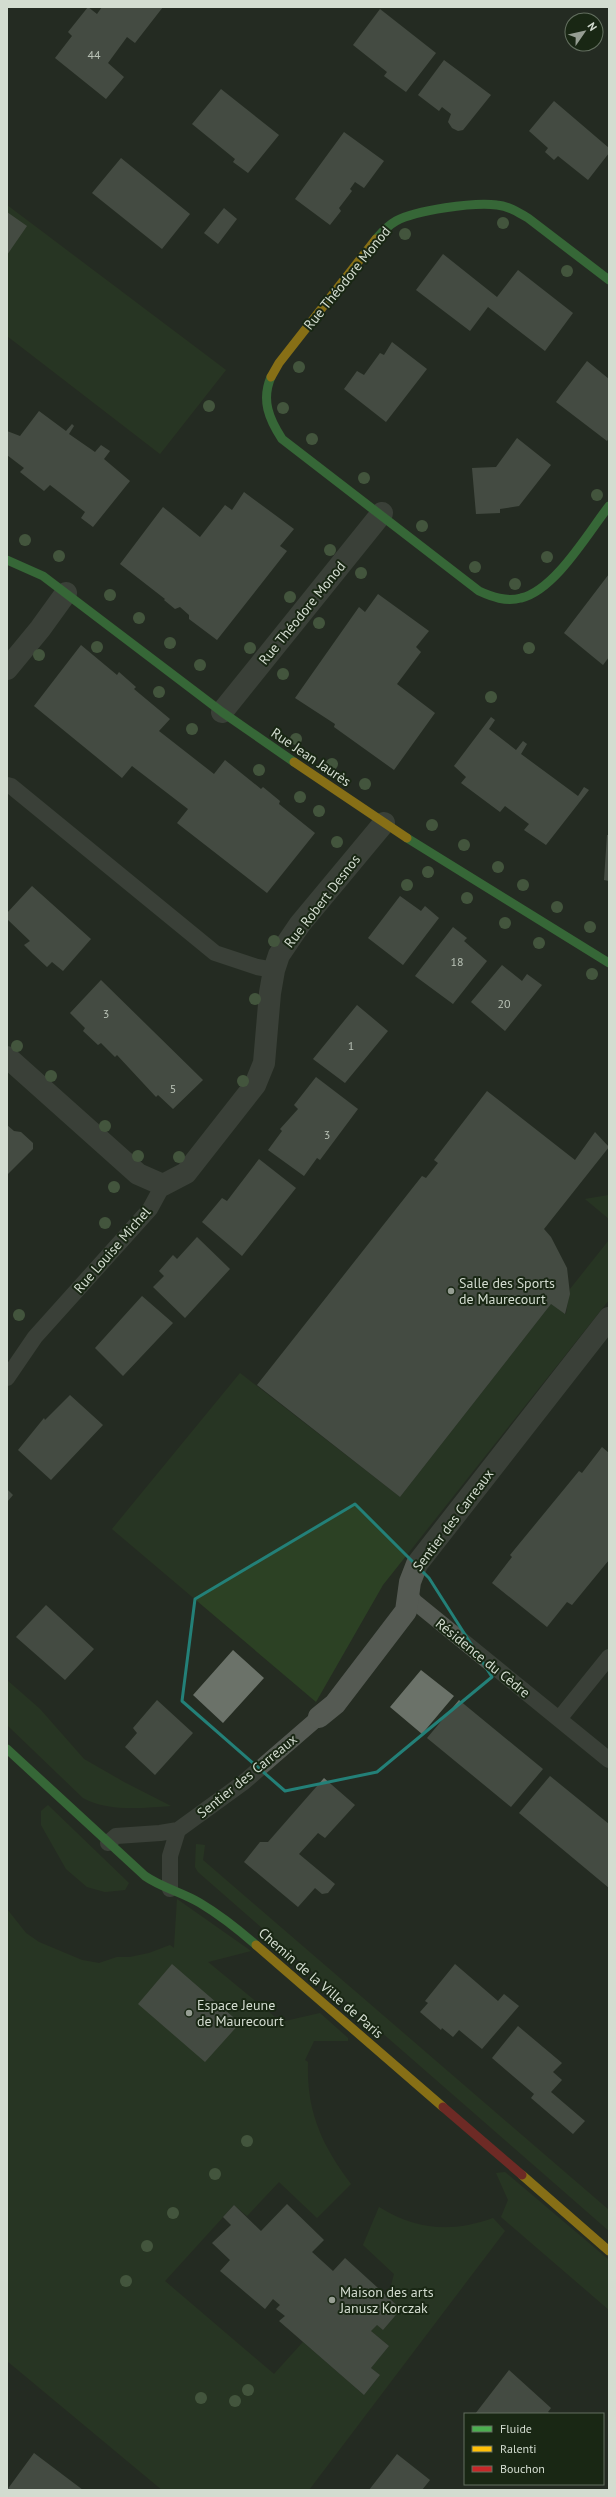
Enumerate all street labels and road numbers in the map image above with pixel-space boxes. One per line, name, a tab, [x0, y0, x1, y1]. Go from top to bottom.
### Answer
street label: Rue Théodore Monod	[300, 223, 394, 333]
street label: Rue Théodore Monod	[255, 558, 349, 668]
street label: Rue Jean Jaurès	[268, 724, 354, 790]
street label: Rue Robert Desnos	[280, 851, 364, 951]
street label: Rue Louise Michel	[70, 1203, 154, 1297]
street label: Sentier des Carreaux	[409, 1465, 497, 1575]
street label: Résidence du Cèdre	[432, 1614, 534, 1702]
street label: Sentier des Carreaux	[193, 1730, 301, 1822]
street label: Chemin de la Ville de Paris	[255, 1924, 387, 2042]

